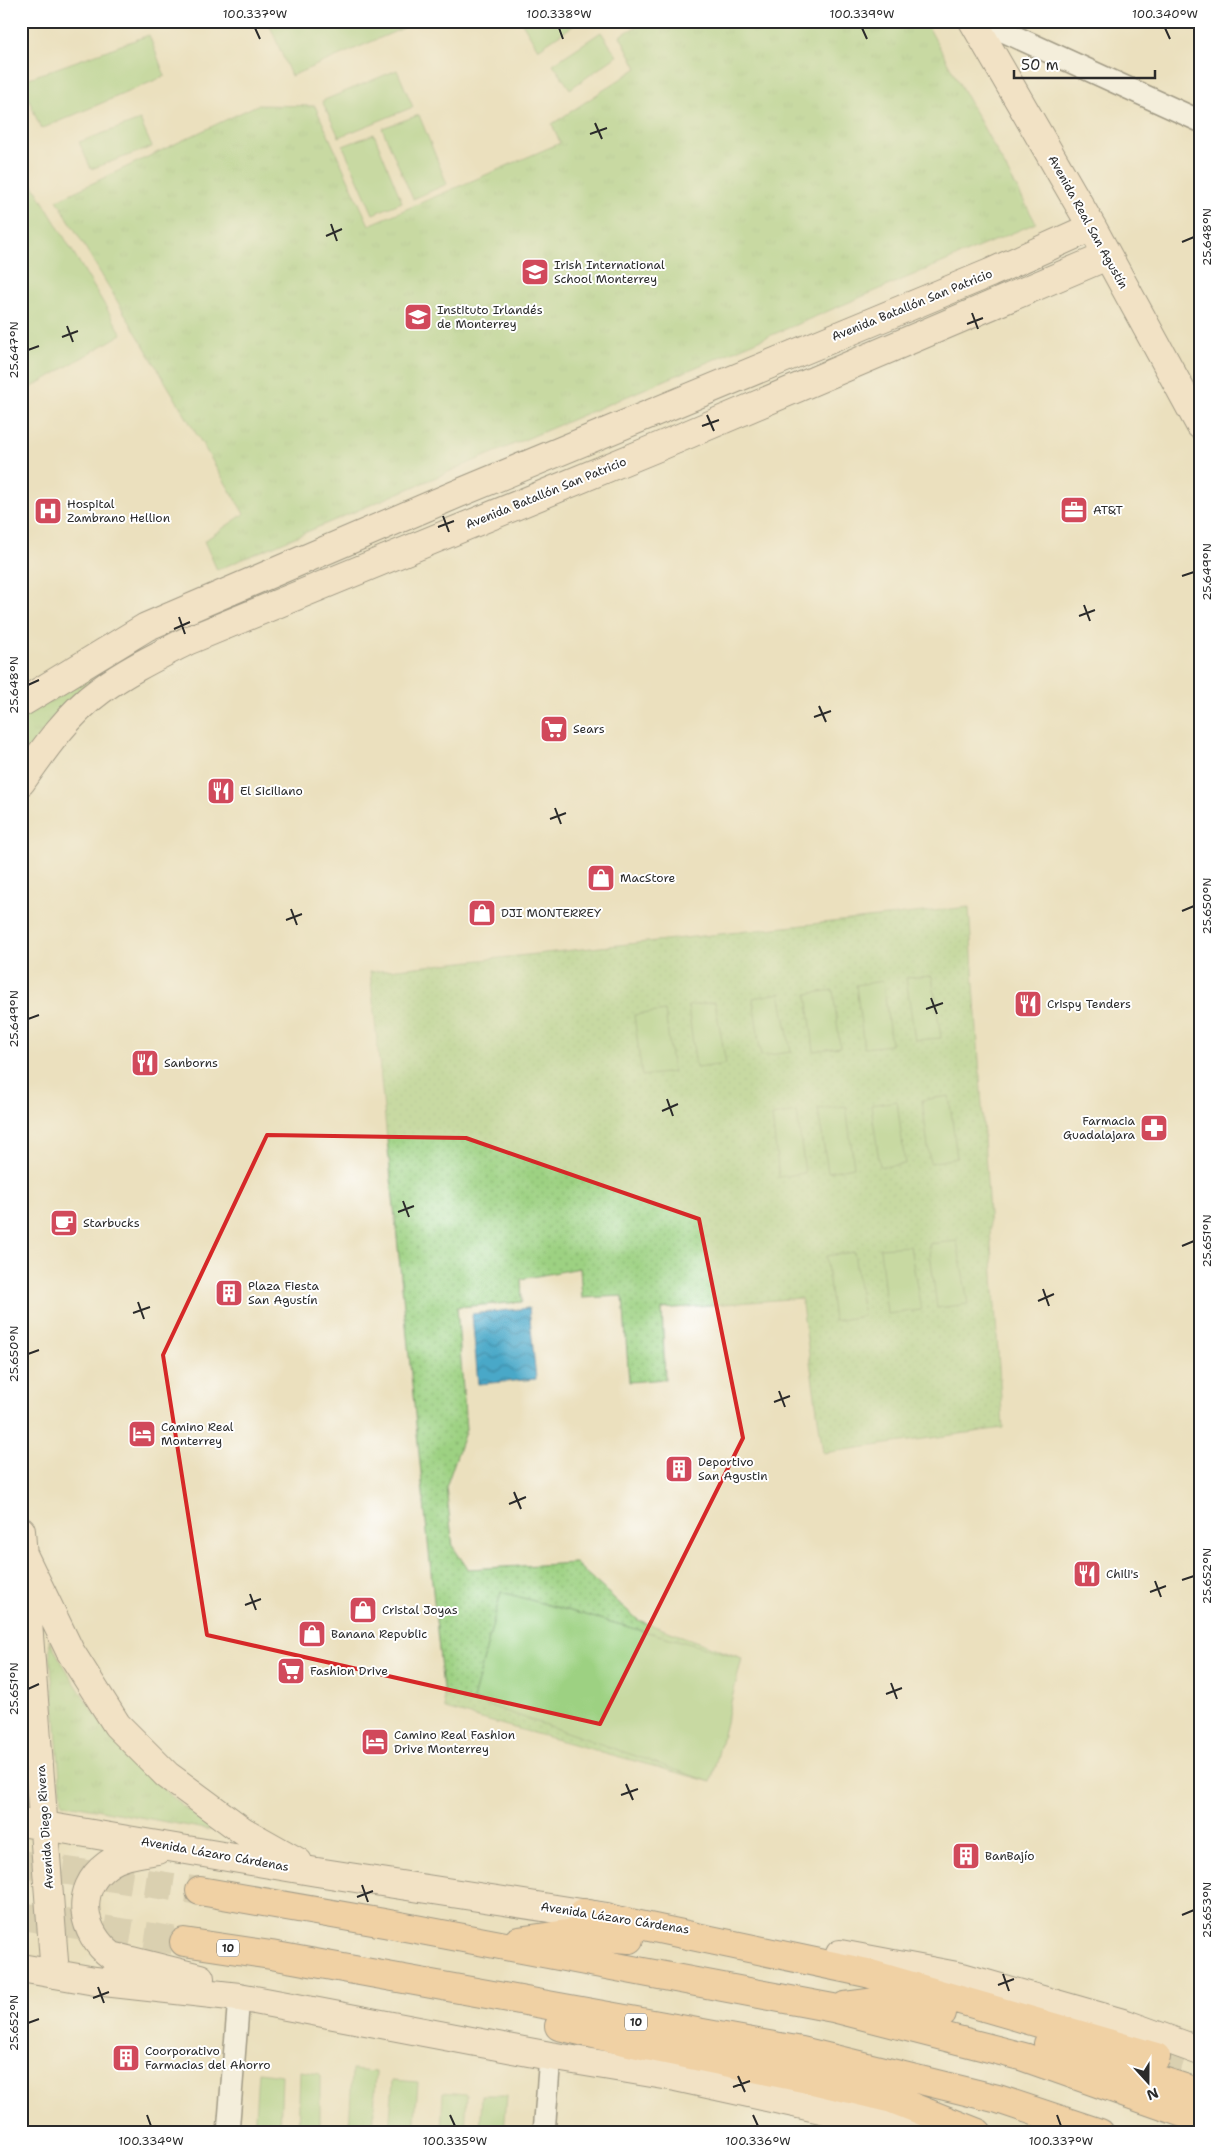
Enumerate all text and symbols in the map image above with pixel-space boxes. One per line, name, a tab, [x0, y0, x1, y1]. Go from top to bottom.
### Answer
text: 100.337°W	[223, 6, 287, 22]
text: 100.338°W	[526, 6, 592, 22]
text: 100.339°W	[829, 6, 895, 22]
text: 100.340°W	[1132, 6, 1198, 22]
scale bar	[1014, 48, 1155, 80]
text: 50 m	[1021, 55, 1059, 75]
street label: Avenida Real San Agustín	[1045, 152, 1131, 292]
text: 25.648°N	[1199, 208, 1215, 266]
school or university icon: Irish International School Monterrey	[520, 257, 550, 287]
place label: Irish International School Monterrey	[554, 257, 665, 287]
street label: Avenida Batallón San Patricio	[829, 265, 995, 345]
school or university icon: Instituto Irlandés de Monterrey	[403, 302, 433, 332]
place label: Instituto Irlandés de Monterrey	[437, 302, 543, 332]
text: 25.647°N	[6, 321, 22, 379]
street label: Avenida Batallón San Patricio	[463, 453, 629, 533]
office icon: AT&T	[1059, 495, 1089, 525]
hospital icon: Hospital Zambrano Hellion	[33, 496, 63, 526]
place label: Hospital Zambrano Hellion	[67, 496, 170, 526]
place label: AT&T	[1093, 502, 1124, 518]
text: 25.649°N	[1199, 543, 1215, 601]
text: 25.648°N	[6, 656, 22, 714]
supermarket icon: Sears	[539, 714, 569, 744]
place label: Sears	[573, 721, 605, 737]
restaurant icon: El Siciliano	[206, 776, 236, 806]
place label: El Siciliano	[240, 783, 303, 799]
shop icon: MacStore	[586, 863, 616, 893]
place label: MacStore	[620, 870, 675, 886]
text: 25.650°N	[1199, 878, 1215, 934]
shop icon: DJI MONTERREY	[467, 898, 497, 928]
place label: DJI MONTERREY	[501, 905, 602, 921]
restaurant icon: Crispy Tenders	[1013, 989, 1043, 1019]
text: 25.649°N	[6, 990, 22, 1048]
place label: Crispy Tenders	[1047, 996, 1131, 1012]
restaurant icon: Sanborns	[130, 1048, 160, 1078]
place label: Sanborns	[164, 1055, 218, 1071]
place label: Farmacia Guadalajara	[1063, 1113, 1136, 1143]
pharmacy icon: Farmacia Guadalajara	[1139, 1113, 1169, 1143]
cafe icon: Starbucks	[49, 1208, 79, 1238]
text: 25.651°N	[1199, 1214, 1215, 1268]
place label: Starbucks	[83, 1215, 140, 1231]
building icon: Plaza Fiesta San Agustín	[214, 1278, 244, 1308]
place label: Plaza Fiesta San Agustín	[248, 1278, 319, 1308]
text: 25.650°N	[6, 1326, 22, 1382]
hotel icon: Camino Real Monterrey	[127, 1419, 157, 1449]
place label: Camino Real Monterrey	[161, 1419, 234, 1449]
building icon: Deportivo San Agustin	[664, 1454, 694, 1484]
place label: Deportivo San Agustin	[698, 1454, 768, 1484]
text: 25.652°N	[1199, 1548, 1215, 1604]
restaurant icon: Chili's	[1072, 1559, 1102, 1589]
place label: Chili's	[1106, 1566, 1139, 1582]
shop icon: Cristal Joyas	[348, 1595, 378, 1625]
place label: Cristal Joyas	[382, 1602, 458, 1618]
shop icon: Banana Republic	[297, 1619, 327, 1649]
place label: Banana Republic	[331, 1626, 427, 1642]
supermarket icon: Fashion Drive	[276, 1656, 306, 1686]
text: 25.651°N	[6, 1662, 22, 1716]
place label: Fashion Drive	[310, 1663, 388, 1679]
hotel icon: Camino Real Fashion Drive Monterrey	[360, 1727, 390, 1757]
place label: Camino Real Fashion Drive Monterrey	[394, 1727, 515, 1757]
street label: Avenida Diego Rivera	[33, 1764, 57, 1890]
street label: Avenida Lázaro Cárdenas	[140, 1833, 290, 1875]
building icon: BanBajío	[951, 1841, 981, 1871]
place label: BanBajío	[985, 1848, 1035, 1864]
text: 25.653°N	[1199, 1882, 1215, 1938]
street label: Avenida Lázaro Cárdenas	[540, 1898, 690, 1938]
road number: 10	[217, 1940, 239, 1956]
text: 25.652°N	[6, 1995, 22, 2051]
road number: 10	[625, 2014, 647, 2030]
building icon: Coorporativo Farmacias del Ahorro	[111, 2043, 141, 2073]
place label: Coorporativo Farmacias del Ahorro	[145, 2043, 270, 2073]
north arrow	[1124, 2056, 1174, 2106]
text: N	[1144, 2084, 1161, 2105]
text: 100.334°W	[118, 2133, 184, 2149]
text: 100.335°W	[423, 2133, 487, 2149]
text: 100.336°W	[725, 2133, 791, 2149]
text: 100.337°W	[1029, 2133, 1093, 2149]

